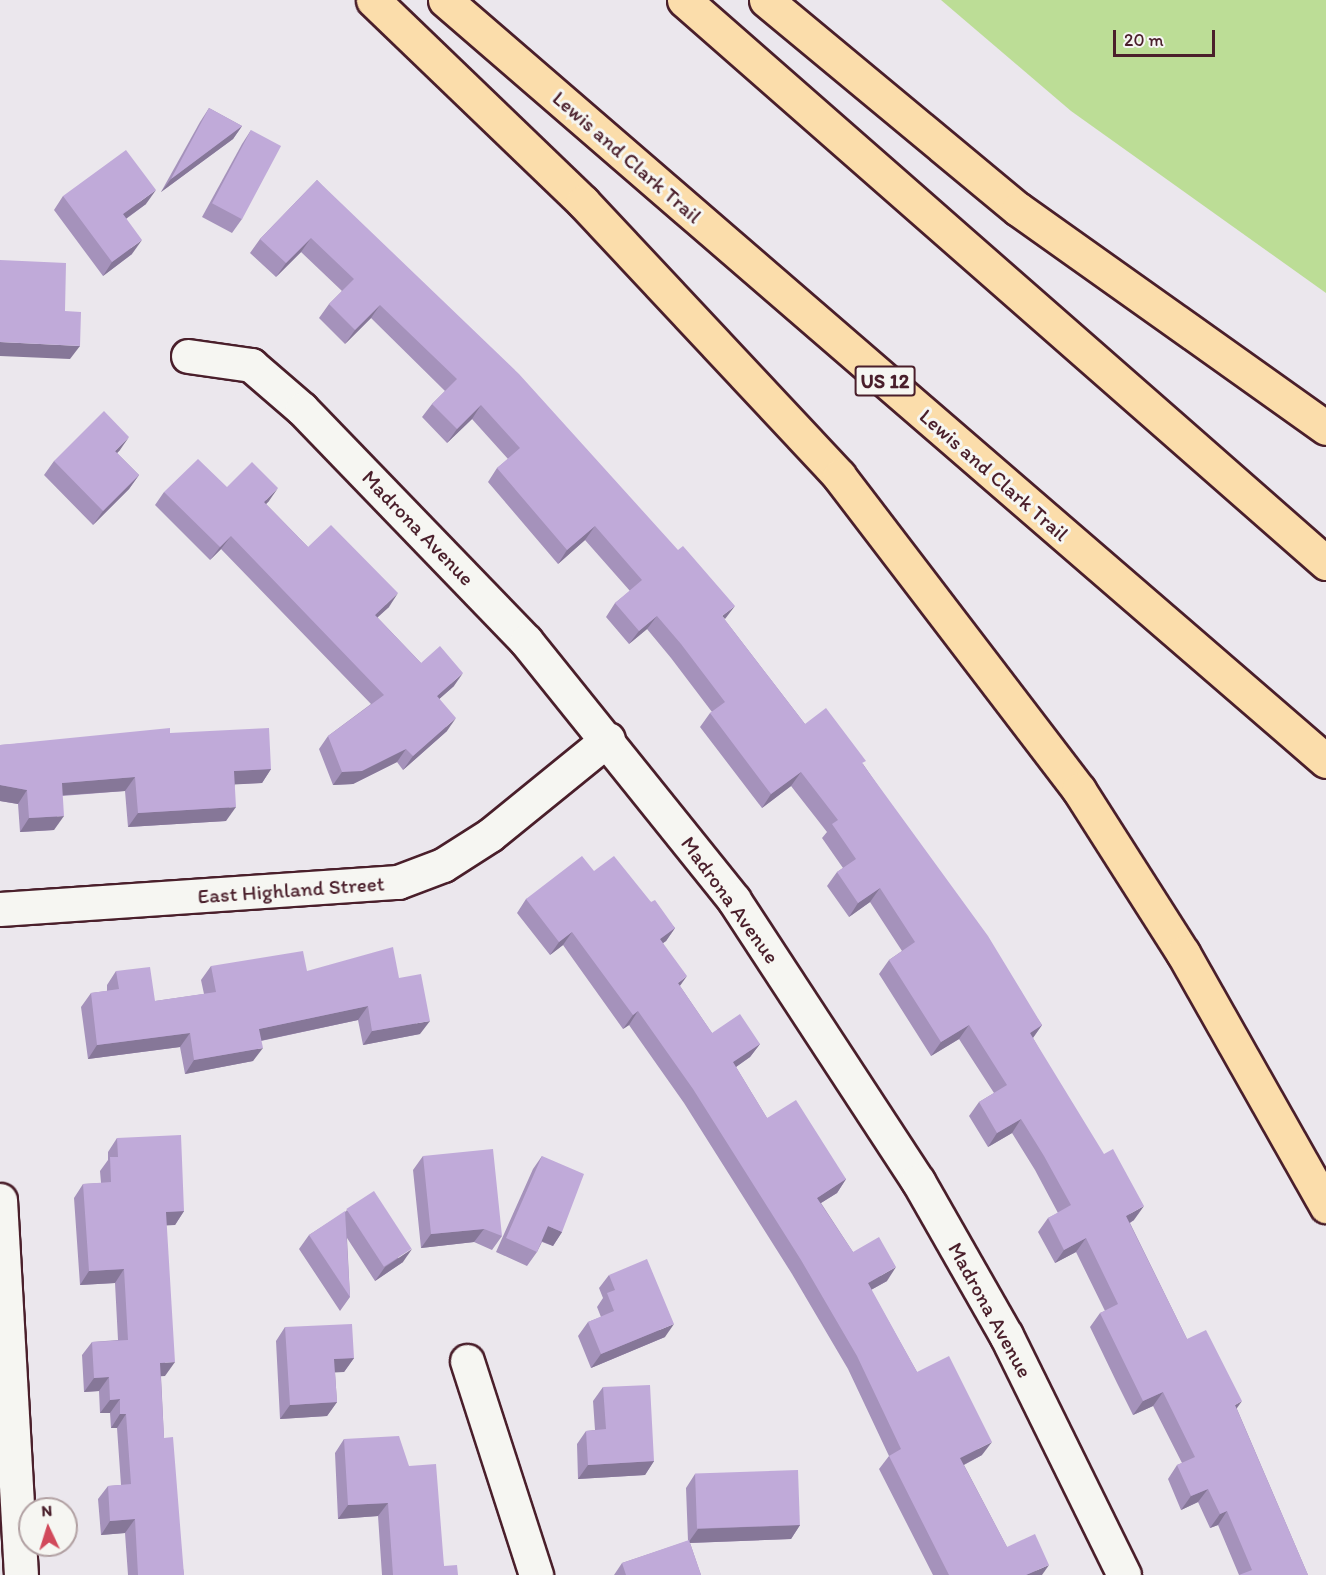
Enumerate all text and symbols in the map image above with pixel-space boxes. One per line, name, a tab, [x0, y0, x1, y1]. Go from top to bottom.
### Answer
scale bar	[1116, 18, 1218, 56]
text: 20 m	[1124, 29, 1164, 51]
street label: Lewis and Clark Trail	[548, 86, 706, 228]
road number: US 12	[854, 364, 916, 398]
street label: Lewis and Clark Trail	[915, 404, 1073, 546]
street label: Madrona Avenue	[357, 465, 479, 591]
street label: Madrona Avenue	[675, 832, 785, 968]
street label: East Highland Street	[198, 871, 384, 909]
street label: Madrona Avenue	[942, 1238, 1038, 1382]
north arrow	[18, 1497, 78, 1557]
text: N	[41, 1501, 53, 1520]

